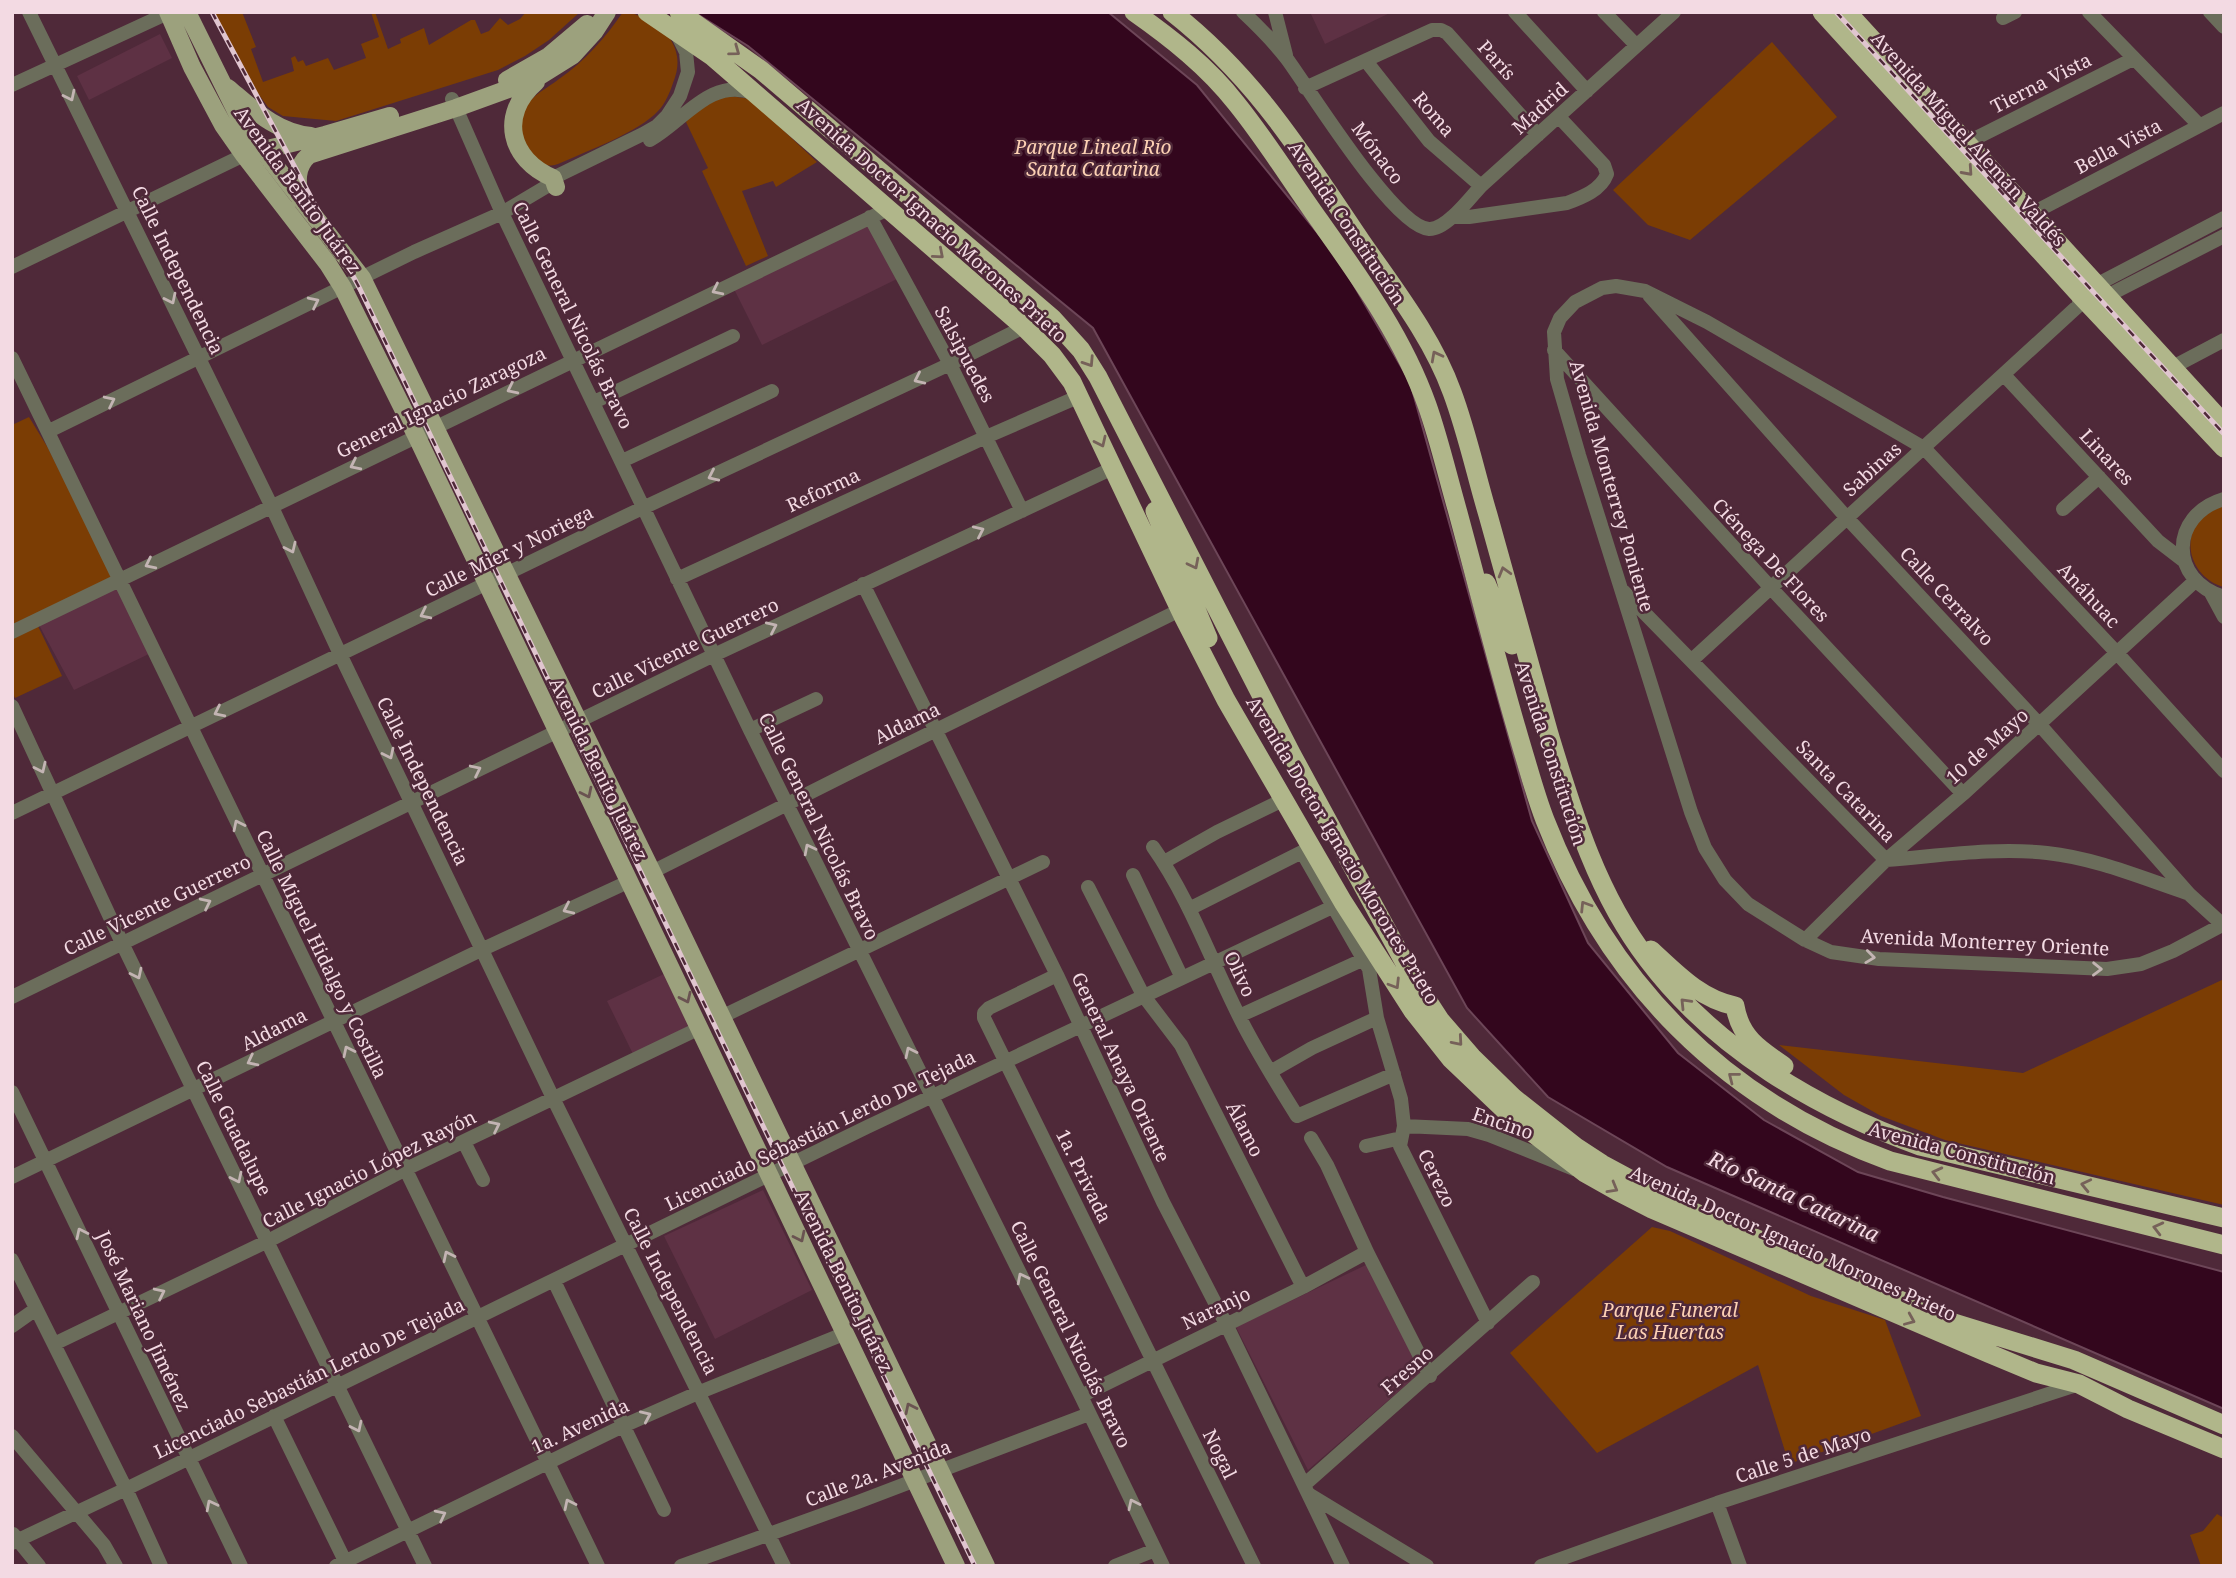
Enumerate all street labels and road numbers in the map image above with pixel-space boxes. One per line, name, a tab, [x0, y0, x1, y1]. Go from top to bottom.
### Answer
street label: Avenida Miguel Alemán Valdés	[1866, 26, 2072, 252]
street label: París	[1472, 34, 1522, 86]
street label: Tierna Vista	[1986, 47, 2096, 119]
street label: Madrid	[1506, 76, 1574, 140]
street label: Roma	[1407, 86, 1461, 142]
street label: Avenida Doctor Ignacio Morones Prieto	[791, 92, 1073, 348]
street label: Avenida Benito Juárez	[228, 101, 368, 279]
street label: Bella Vista	[2070, 112, 2166, 180]
street label: Mónaco	[1346, 116, 1410, 190]
street label: Avenida Constitución	[1282, 136, 1412, 310]
street label: Calle Independencia	[126, 181, 230, 359]
street label: Calle General Nicolás Bravo	[506, 197, 640, 433]
street label: Salsipuedes	[929, 301, 1001, 407]
street label: General Ignacio Zaragoza	[332, 340, 550, 464]
street label: Avenida Monterrey Poniente	[1564, 357, 1660, 615]
street label: Linares	[2074, 423, 2140, 491]
street label: Sabinas	[1837, 436, 1907, 502]
street label: Reforma	[782, 462, 864, 518]
street label: Ciénega De Flores	[1707, 492, 1835, 628]
street label: Calle Mier y Noriega	[420, 499, 598, 603]
street label: Calle Cerralvo	[1894, 541, 2000, 651]
street label: Anáhuac	[2052, 557, 2126, 633]
street label: Calle Vicente Guerrero	[587, 591, 783, 705]
street label: Avenida Constitución	[1509, 657, 1593, 849]
street label: Avenida Benito Juárez	[543, 673, 655, 865]
street label: Avenida Doctor Ignacio Morones Prieto	[1240, 691, 1446, 1009]
street label: Calle Independencia	[371, 692, 475, 870]
street label: Aldama	[870, 696, 944, 750]
street label: 10 de Mayo	[1940, 702, 2034, 790]
street label: Calle General Nicolás Bravo	[752, 708, 886, 944]
street label: Santa Catarina	[1790, 734, 1902, 848]
street label: Calle Miguel Hidalgo y Costilla	[250, 825, 394, 1083]
street label: Calle Vicente Guerrero	[59, 848, 255, 962]
street label: Avenida Monterrey Oriente	[1860, 922, 2110, 962]
street label: Olivo	[1218, 947, 1262, 1001]
street label: General Anaya Oriente	[1065, 968, 1177, 1166]
street label: Aldama	[237, 1001, 311, 1057]
street label: Licenciado Sebastián Lerdo De Tejada	[660, 1043, 980, 1217]
street label: Calle Guadalupe	[190, 1056, 278, 1200]
street label: Álamo	[1220, 1097, 1270, 1161]
street label: Encino	[1469, 1100, 1537, 1146]
street label: Calle Ignacio López Rayón	[258, 1104, 480, 1234]
street label: Avenida Constitución	[1866, 1116, 2058, 1190]
street label: 1a. Privada	[1050, 1125, 1118, 1227]
street label: Cerezo	[1412, 1145, 1462, 1211]
street label: Avenida Doctor Ignacio Morones Prieto	[1625, 1159, 1961, 1327]
street label: Avenida Benito Juárez	[788, 1185, 900, 1377]
street label: Calle Independencia	[618, 1203, 724, 1379]
street label: Calle General Nicolás Bravo	[1004, 1216, 1138, 1452]
street label: José Mariano Jiménez	[90, 1225, 197, 1416]
street label: Naranjo	[1177, 1280, 1255, 1336]
street label: Licenciado Sebastián Lerdo De Tejada	[149, 1291, 469, 1465]
street label: Fresno	[1375, 1340, 1439, 1400]
street label: 1a. Avenida	[527, 1392, 633, 1460]
street label: Calle 5 de Mayo	[1732, 1421, 1874, 1489]
street label: Nogal	[1197, 1425, 1243, 1483]
street label: Calle 2a. Avenida	[801, 1433, 955, 1513]

